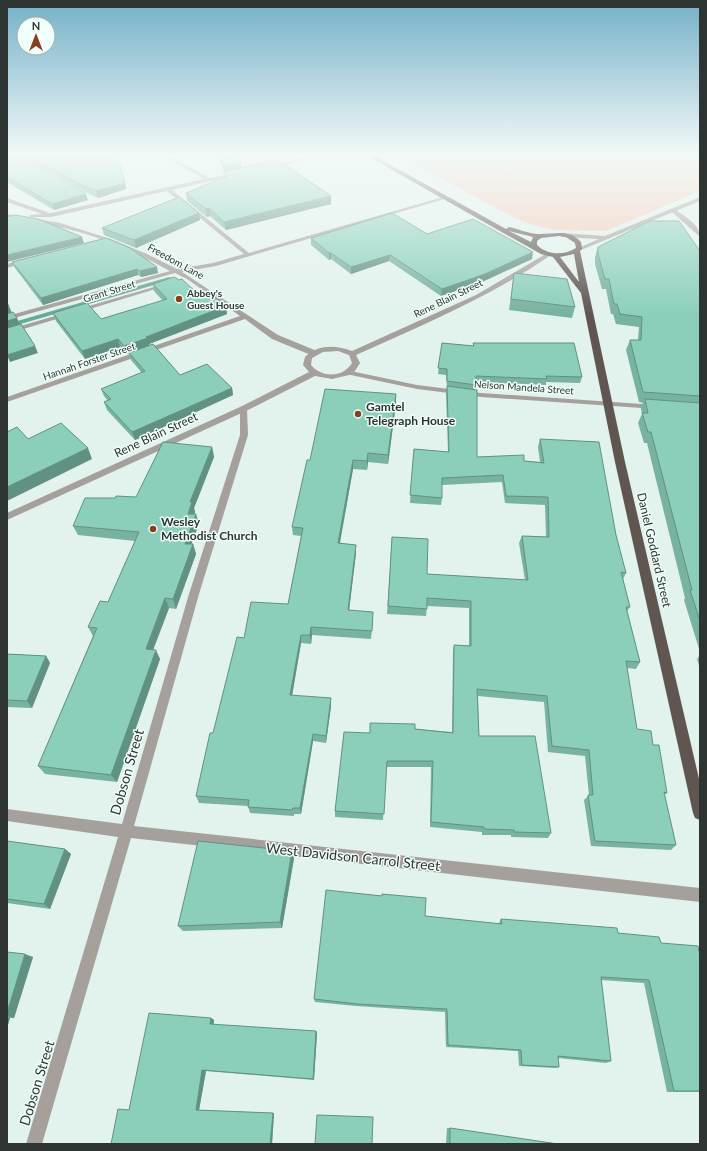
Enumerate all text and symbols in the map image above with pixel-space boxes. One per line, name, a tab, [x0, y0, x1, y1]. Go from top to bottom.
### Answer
north arrow	[16, 16, 56, 56]
text: N	[32, 19, 40, 32]
street label: Freedom Lane	[146, 241, 206, 281]
street label: Rene Blain Street	[412, 276, 485, 320]
street label: Grant Street	[82, 277, 137, 305]
place label: Abbey's Guest House	[186, 287, 245, 311]
marker: Abbey's Guest House	[174, 294, 184, 304]
street label: Hannah Forster Street	[41, 339, 137, 382]
street label: Nelson Mandela Street	[474, 378, 575, 397]
place label: Gamtel Telegraph House	[366, 399, 456, 428]
street label: Rene Blain Street	[112, 408, 200, 460]
marker: Gamtel Telegraph House	[353, 409, 363, 419]
street label: Daniel Goddard Street	[634, 491, 675, 609]
place label: Wesley Methodist Church	[161, 514, 258, 543]
marker: Wesley Methodist Church	[148, 524, 158, 534]
street label: Dobson Street	[106, 727, 147, 817]
street label: West Davidson Carrol Street	[265, 839, 441, 874]
street label: Dobson Street	[15, 1038, 58, 1128]

